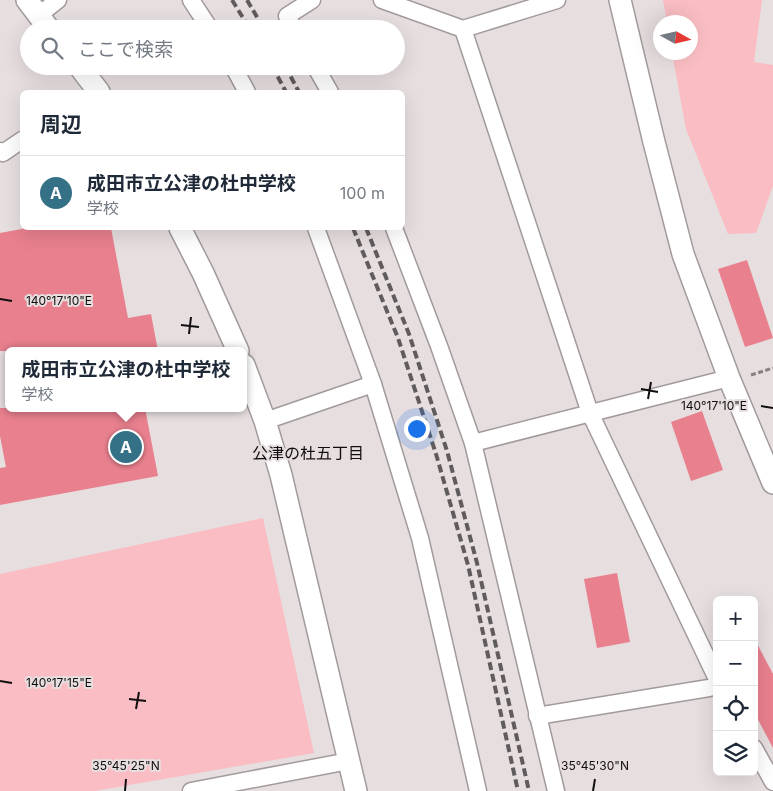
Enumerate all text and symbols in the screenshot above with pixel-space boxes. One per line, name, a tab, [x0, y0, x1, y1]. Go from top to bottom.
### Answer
north arrow	[653, 15, 698, 60]
search box	[20, 20, 405, 75]
icon: search	[38, 34, 66, 62]
text: ここで検索	[78, 38, 173, 61]
text: 周辺	[40, 112, 82, 137]
text: 成田市立公津の杜中学校	[87, 172, 296, 195]
text: A	[50, 183, 62, 203]
text: 100 m	[340, 183, 385, 203]
text: 学校	[87, 198, 119, 218]
text: 140°17'10"E	[26, 293, 92, 308]
popup	[5, 347, 247, 412]
text: 成田市立公津の杜中学校	[21, 358, 231, 381]
text: 学校	[21, 384, 54, 404]
text: 140°17'10"E	[681, 398, 747, 413]
your location	[404, 416, 430, 442]
pin: A	[110, 428, 142, 466]
district label: 公津の杜五丁目	[252, 443, 364, 463]
map controls	[713, 596, 758, 776]
button: +	[713, 596, 758, 641]
button: −	[713, 641, 758, 686]
text: 140°17'15"E	[26, 675, 92, 690]
button: locate	[713, 686, 758, 731]
button: layers	[713, 731, 758, 776]
text: 35°45'25"N	[92, 758, 160, 773]
text: 35°45'30"N	[561, 758, 629, 773]

